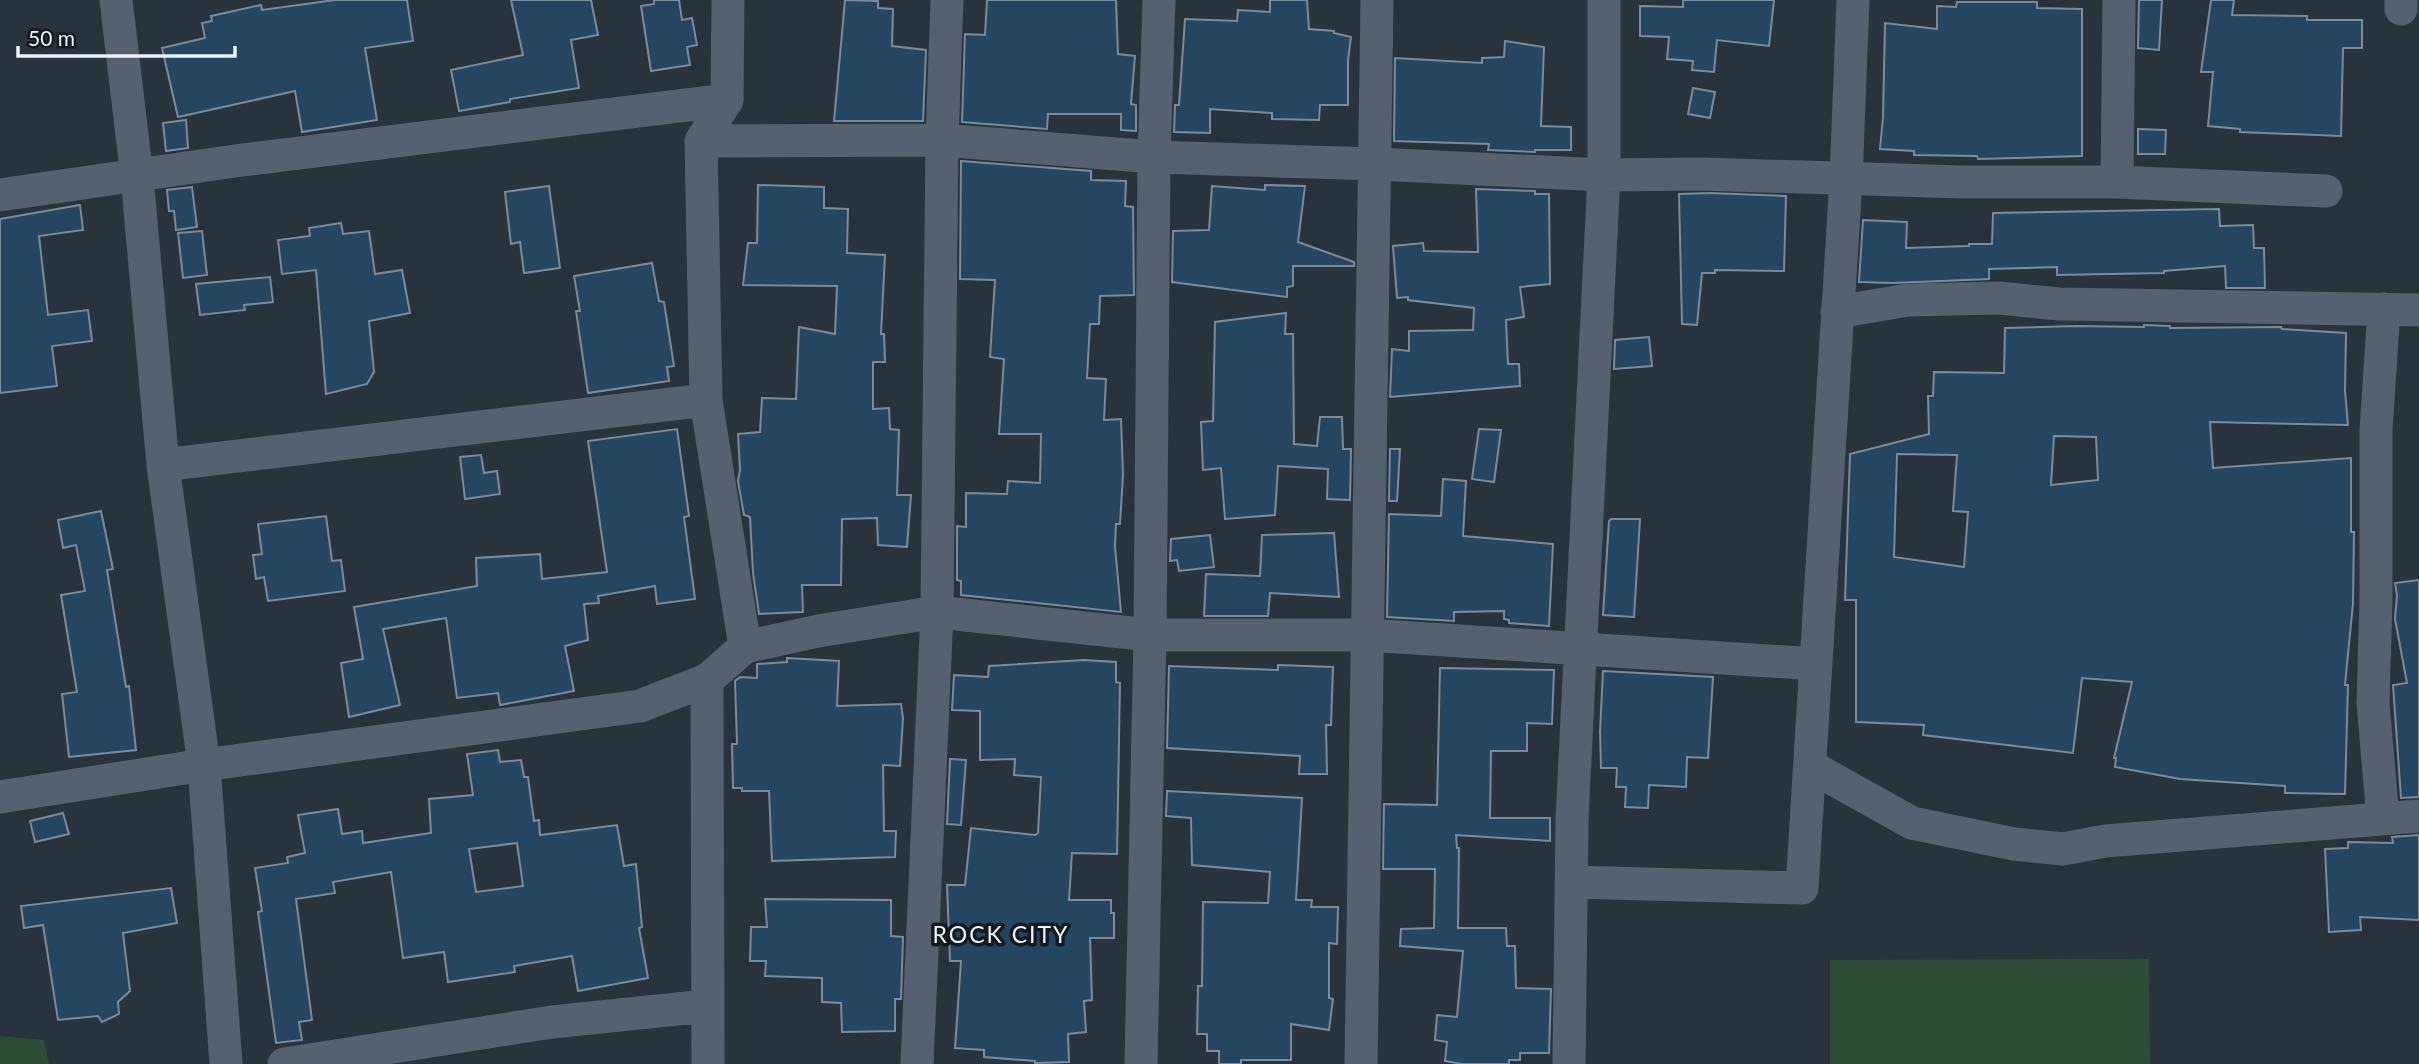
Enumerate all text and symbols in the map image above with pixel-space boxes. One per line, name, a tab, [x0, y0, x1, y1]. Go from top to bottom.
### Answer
scale bar	[18, 14, 234, 58]
text: 50 m	[28, 25, 75, 50]
district label: ROCK CITY	[933, 920, 1069, 948]

